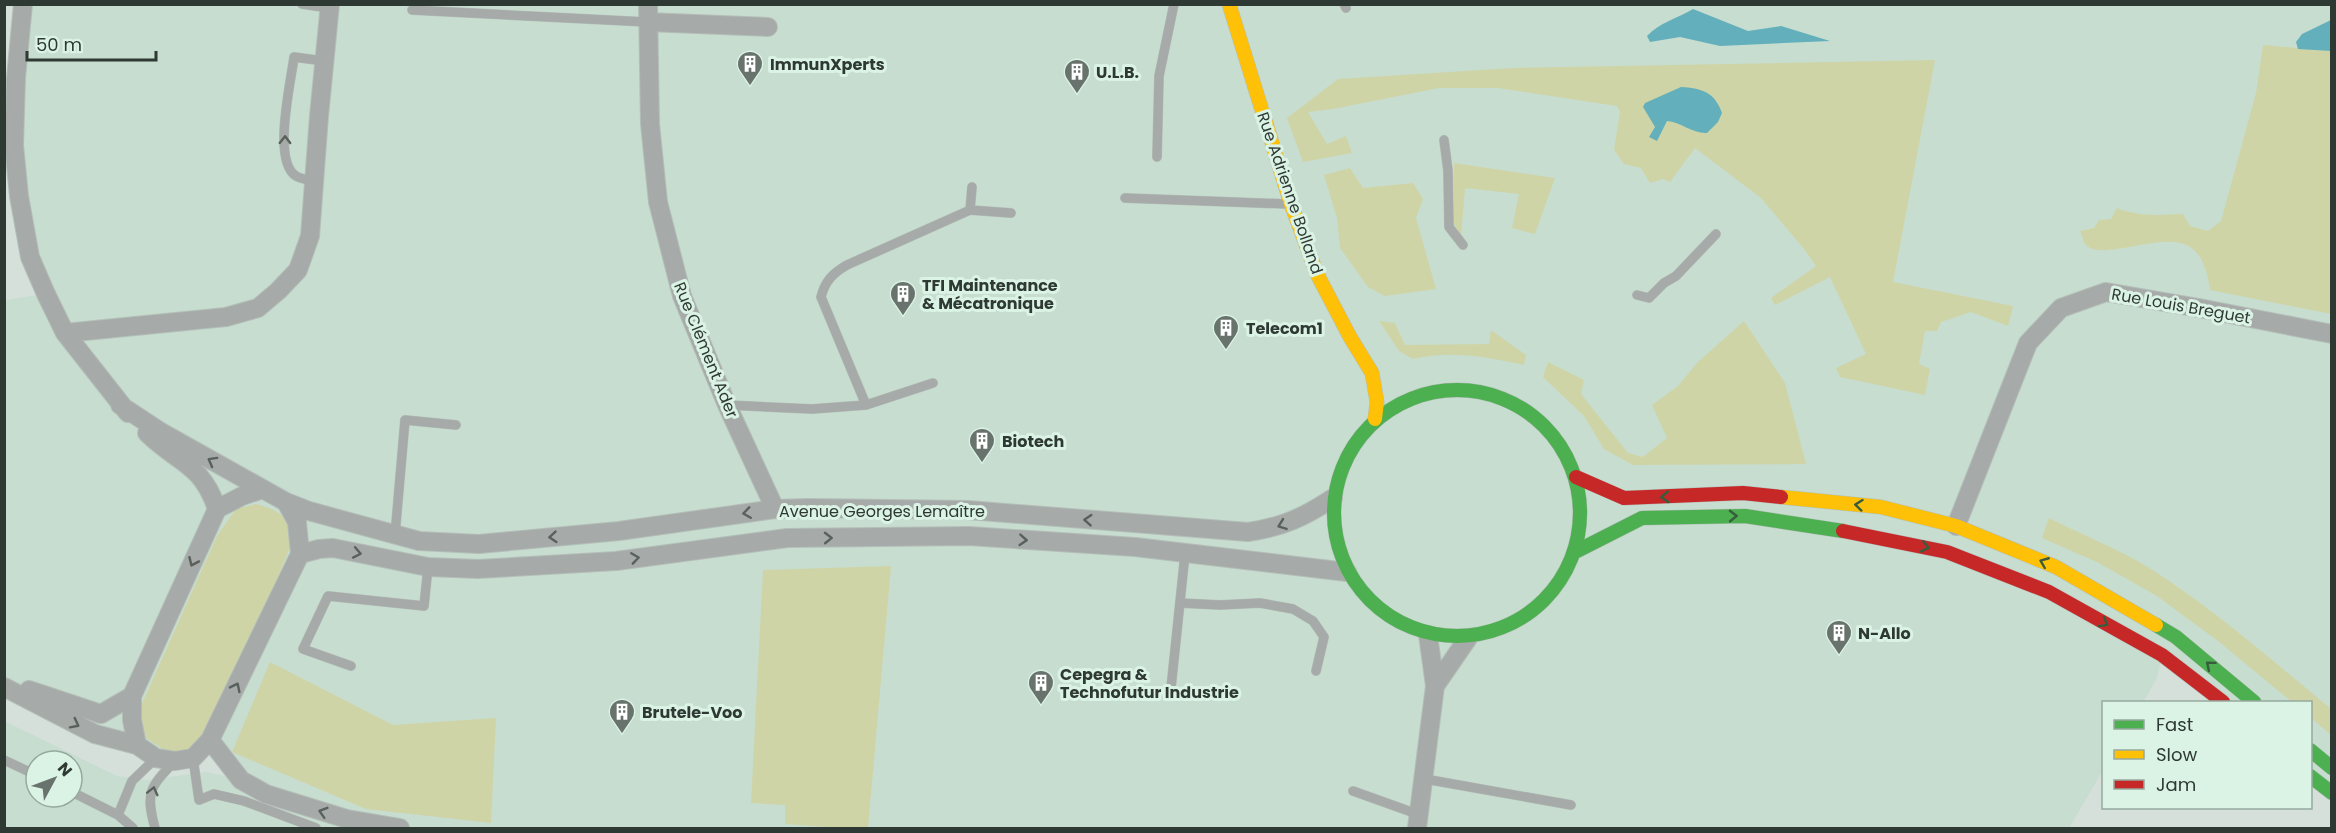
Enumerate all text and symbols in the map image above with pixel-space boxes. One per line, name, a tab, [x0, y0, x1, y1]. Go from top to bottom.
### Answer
scale bar	[27, 24, 156, 62]
text: 50 m	[36, 32, 82, 57]
building icon: ImmunXperts	[735, 49, 765, 87]
place label: ImmunXperts	[770, 53, 885, 76]
building icon: U.L.B.	[1062, 57, 1092, 95]
place label: U.L.B.	[1096, 61, 1139, 84]
street label: Rue Adrienne Bolland	[1251, 109, 1329, 277]
one-way arrow	[278, 136, 291, 145]
place label: TFI Maintenance & Mécatronique	[922, 274, 1058, 315]
street label: Rue Clément Ader	[668, 279, 744, 421]
building icon: TFI Maintenance & Mécatronique	[888, 279, 918, 317]
street label: Rue Louis Breguet	[2110, 282, 2252, 330]
building icon: Telecom1	[1211, 313, 1241, 351]
place label: Telecom1	[1246, 317, 1323, 340]
building icon: Biotech	[967, 426, 997, 464]
place label: Biotech	[1002, 430, 1064, 453]
one-way arrow	[208, 457, 218, 468]
one-way arrow	[1660, 490, 1669, 503]
one-way arrow	[1855, 499, 1864, 512]
street label: Avenue Georges Lemaître	[779, 500, 985, 523]
one-way arrow	[742, 507, 752, 519]
one-way arrow	[1728, 510, 1737, 522]
one-way arrow	[1084, 513, 1093, 526]
one-way arrow	[1277, 518, 1288, 531]
one-way arrow	[549, 530, 558, 543]
one-way arrow	[824, 531, 833, 544]
one-way arrow	[1019, 533, 1028, 546]
one-way arrow	[1920, 540, 1930, 553]
one-way arrow	[352, 546, 362, 559]
one-way arrow	[630, 553, 639, 565]
one-way arrow	[188, 556, 200, 567]
one-way arrow	[2040, 557, 2051, 569]
one-way arrow	[2098, 616, 2108, 627]
building icon: N-Allo	[1824, 618, 1854, 656]
place label: N-Allo	[1858, 622, 1911, 645]
one-way arrow	[2205, 661, 2216, 672]
place label: Cepegra & Technofutur Industrie	[1060, 663, 1239, 704]
building icon: Cepegra & Technofutur Industrie	[1026, 668, 1056, 706]
one-way arrow	[228, 683, 240, 694]
building icon: Brutele-Voo	[607, 697, 637, 735]
place label: Brutele-Voo	[642, 701, 742, 724]
legend	[2102, 701, 2312, 809]
text: Fast	[2156, 712, 2193, 737]
one-way arrow	[69, 716, 80, 728]
text: Slow	[2156, 742, 2198, 767]
north arrow	[24, 749, 84, 809]
text: N	[52, 757, 78, 782]
text: Jam	[2156, 772, 2196, 797]
one-way arrow	[146, 786, 159, 796]
one-way arrow	[318, 806, 329, 819]

